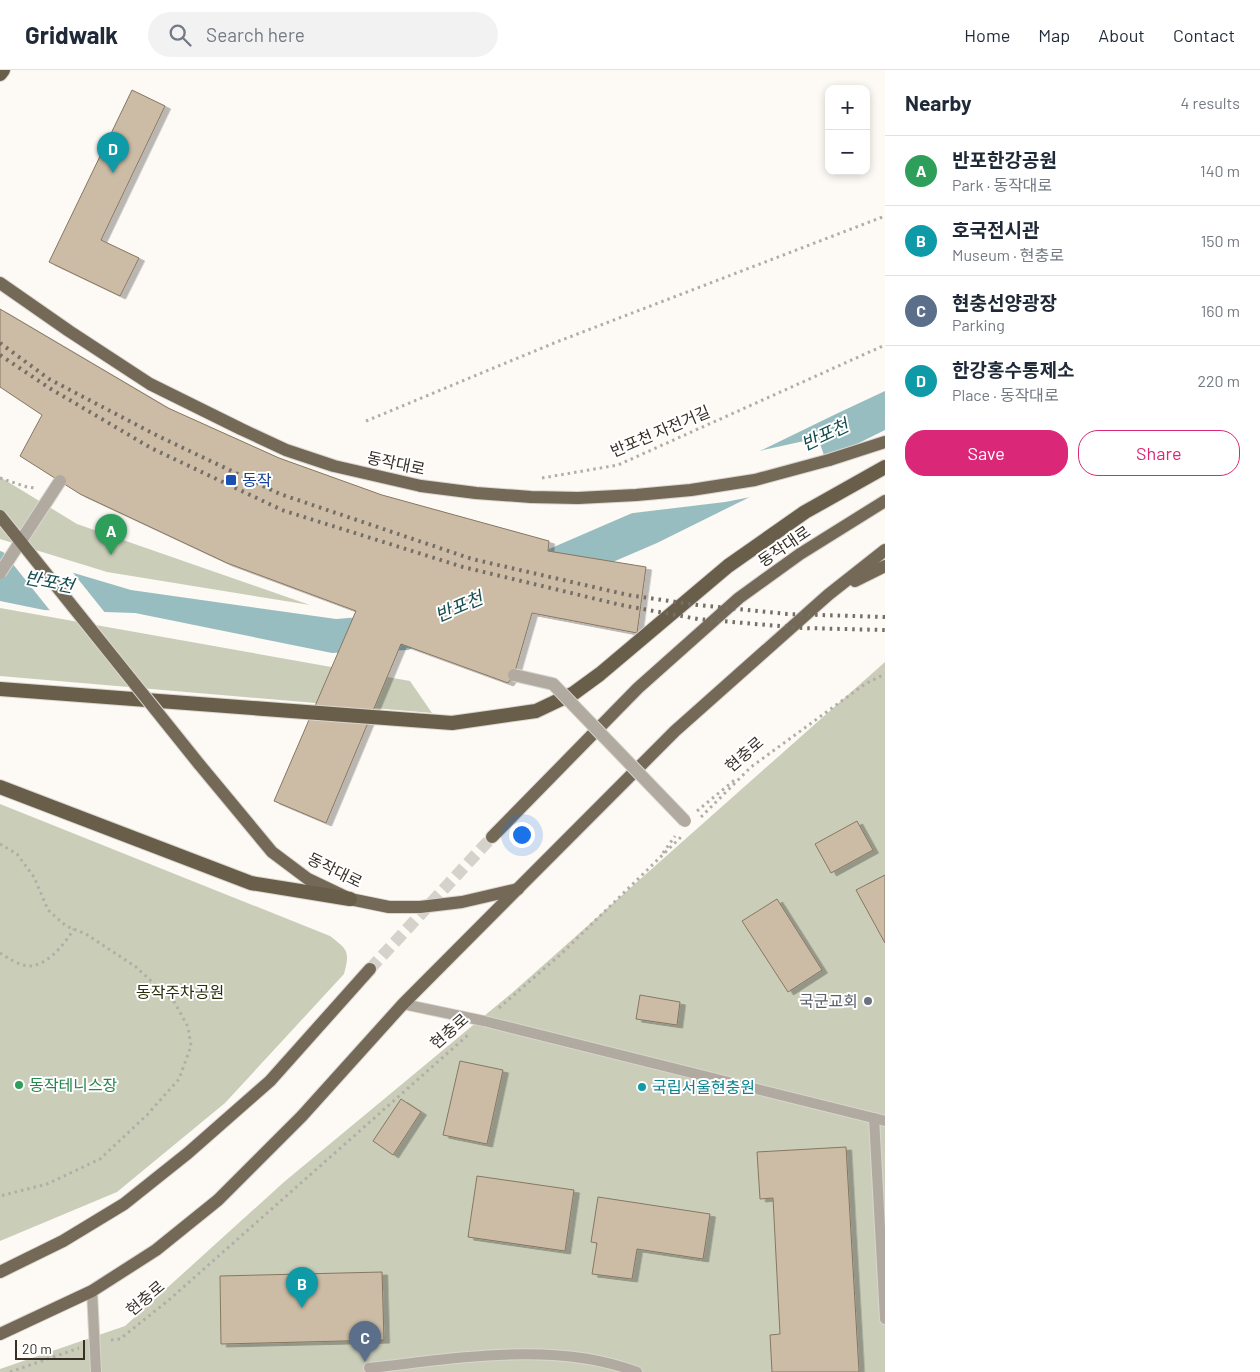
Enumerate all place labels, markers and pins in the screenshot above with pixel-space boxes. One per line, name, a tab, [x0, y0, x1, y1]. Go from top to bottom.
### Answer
pin: D	[97, 132, 129, 173]
place label: 동작	[242, 470, 272, 489]
marker: 동작	[224, 473, 238, 487]
pin: A	[95, 514, 127, 555]
place label: 국군교회	[799, 991, 858, 1010]
marker: 국군교회	[862, 995, 874, 1007]
place label: 동작테니스장	[29, 1075, 118, 1094]
place label: 국립서울현충원	[652, 1077, 755, 1096]
marker: 동작테니스장	[13, 1079, 25, 1091]
marker: 국립서울현충원	[636, 1081, 648, 1093]
pin: B	[286, 1267, 318, 1308]
pin: C	[349, 1321, 381, 1362]

